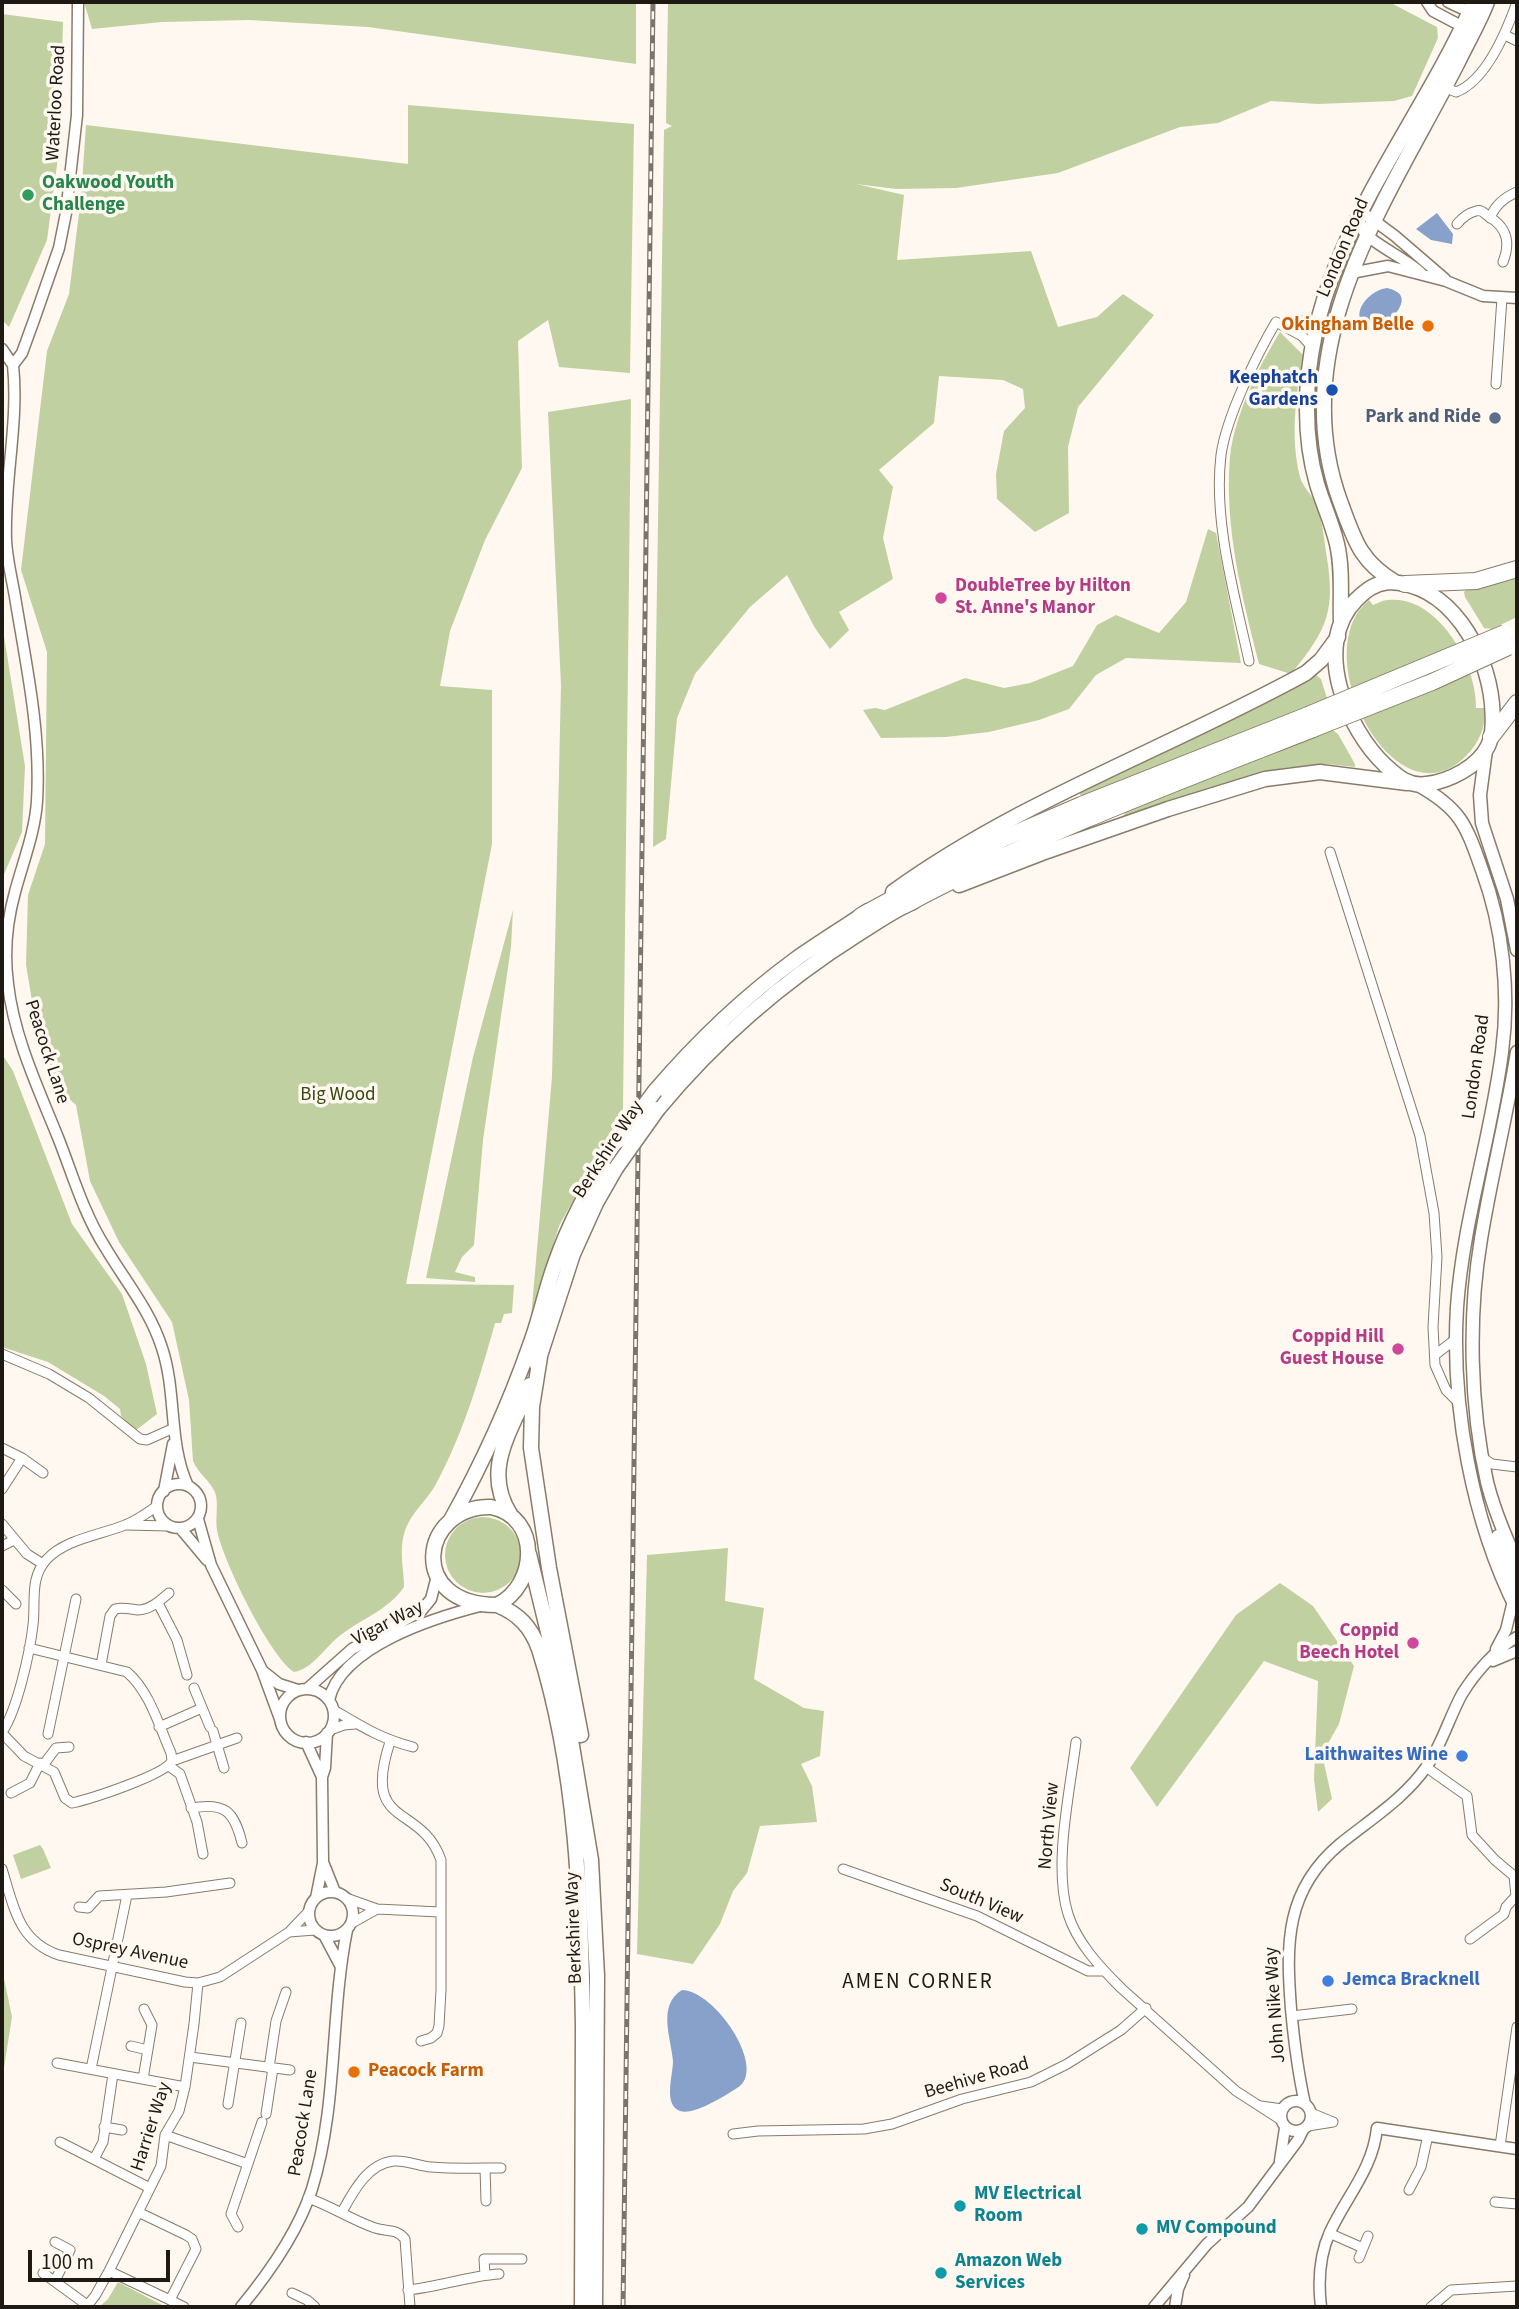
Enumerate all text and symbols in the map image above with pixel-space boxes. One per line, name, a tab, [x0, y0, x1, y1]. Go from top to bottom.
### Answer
street label: Waterloo Road	[43, 44, 71, 162]
place label: Oakwood Youth Challenge	[42, 173, 174, 217]
marker: Oakwood Youth Challenge	[20, 187, 36, 203]
street label: London Road	[1313, 195, 1375, 301]
place label: Okingham Belle	[1281, 315, 1414, 337]
marker: Okingham Belle	[1420, 318, 1436, 334]
place label: Keephatch Gardens	[1229, 368, 1318, 412]
marker: Keephatch Gardens	[1324, 382, 1340, 398]
place label: Park and Ride	[1365, 407, 1481, 429]
marker: Park and Ride	[1487, 410, 1503, 426]
place label: DoubleTree by Hilton St. Anne's Manor	[955, 576, 1131, 620]
marker: DoubleTree by Hilton St. Anne's Manor	[933, 590, 949, 606]
street label: Peacock Lane	[18, 997, 74, 1107]
street label: London Road	[1458, 1013, 1496, 1121]
park label: Big Wood	[300, 1085, 376, 1107]
street label: Berkshire Way	[569, 1097, 649, 1203]
place label: Coppid Hill Guest House	[1280, 1327, 1384, 1371]
marker: Coppid Hill Guest House	[1390, 1341, 1406, 1357]
street label: Vigar Way	[349, 1596, 427, 1652]
place label: Coppid Beech Hotel	[1299, 1621, 1399, 1665]
marker: Coppid Beech Hotel	[1405, 1635, 1421, 1651]
place label: Laithwaites Wine	[1305, 1745, 1448, 1767]
marker: Laithwaites Wine	[1454, 1748, 1470, 1764]
street label: North View	[1035, 1781, 1065, 1871]
street label: Berkshire Way	[562, 1872, 588, 1984]
street label: South View	[936, 1874, 1026, 1930]
street label: Osprey Avenue	[70, 1929, 190, 1975]
street label: John Nike Way	[1261, 1946, 1291, 2064]
district label: AMEN CORNER	[844, 1970, 992, 1996]
place label: Jemca Bracknell	[1342, 1970, 1480, 1992]
marker: Jemca Bracknell	[1320, 1973, 1336, 1989]
street label: Beehive Road	[922, 2053, 1032, 2105]
place label: Peacock Farm	[368, 2061, 484, 2083]
marker: Peacock Farm	[346, 2064, 362, 2080]
street label: Peacock Lane	[284, 2068, 324, 2178]
street label: Harrier Way	[127, 2079, 177, 2175]
place label: MV Electrical Room	[974, 2184, 1081, 2228]
marker: MV Electrical Room	[952, 2198, 968, 2214]
place label: MV Compound	[1156, 2218, 1277, 2240]
marker: MV Compound	[1134, 2221, 1150, 2237]
scale bar	[32, 2236, 173, 2280]
text: 100 m	[41, 2247, 94, 2277]
place label: Amazon Web Services	[955, 2251, 1062, 2295]
marker: Amazon Web Services	[933, 2265, 949, 2281]

